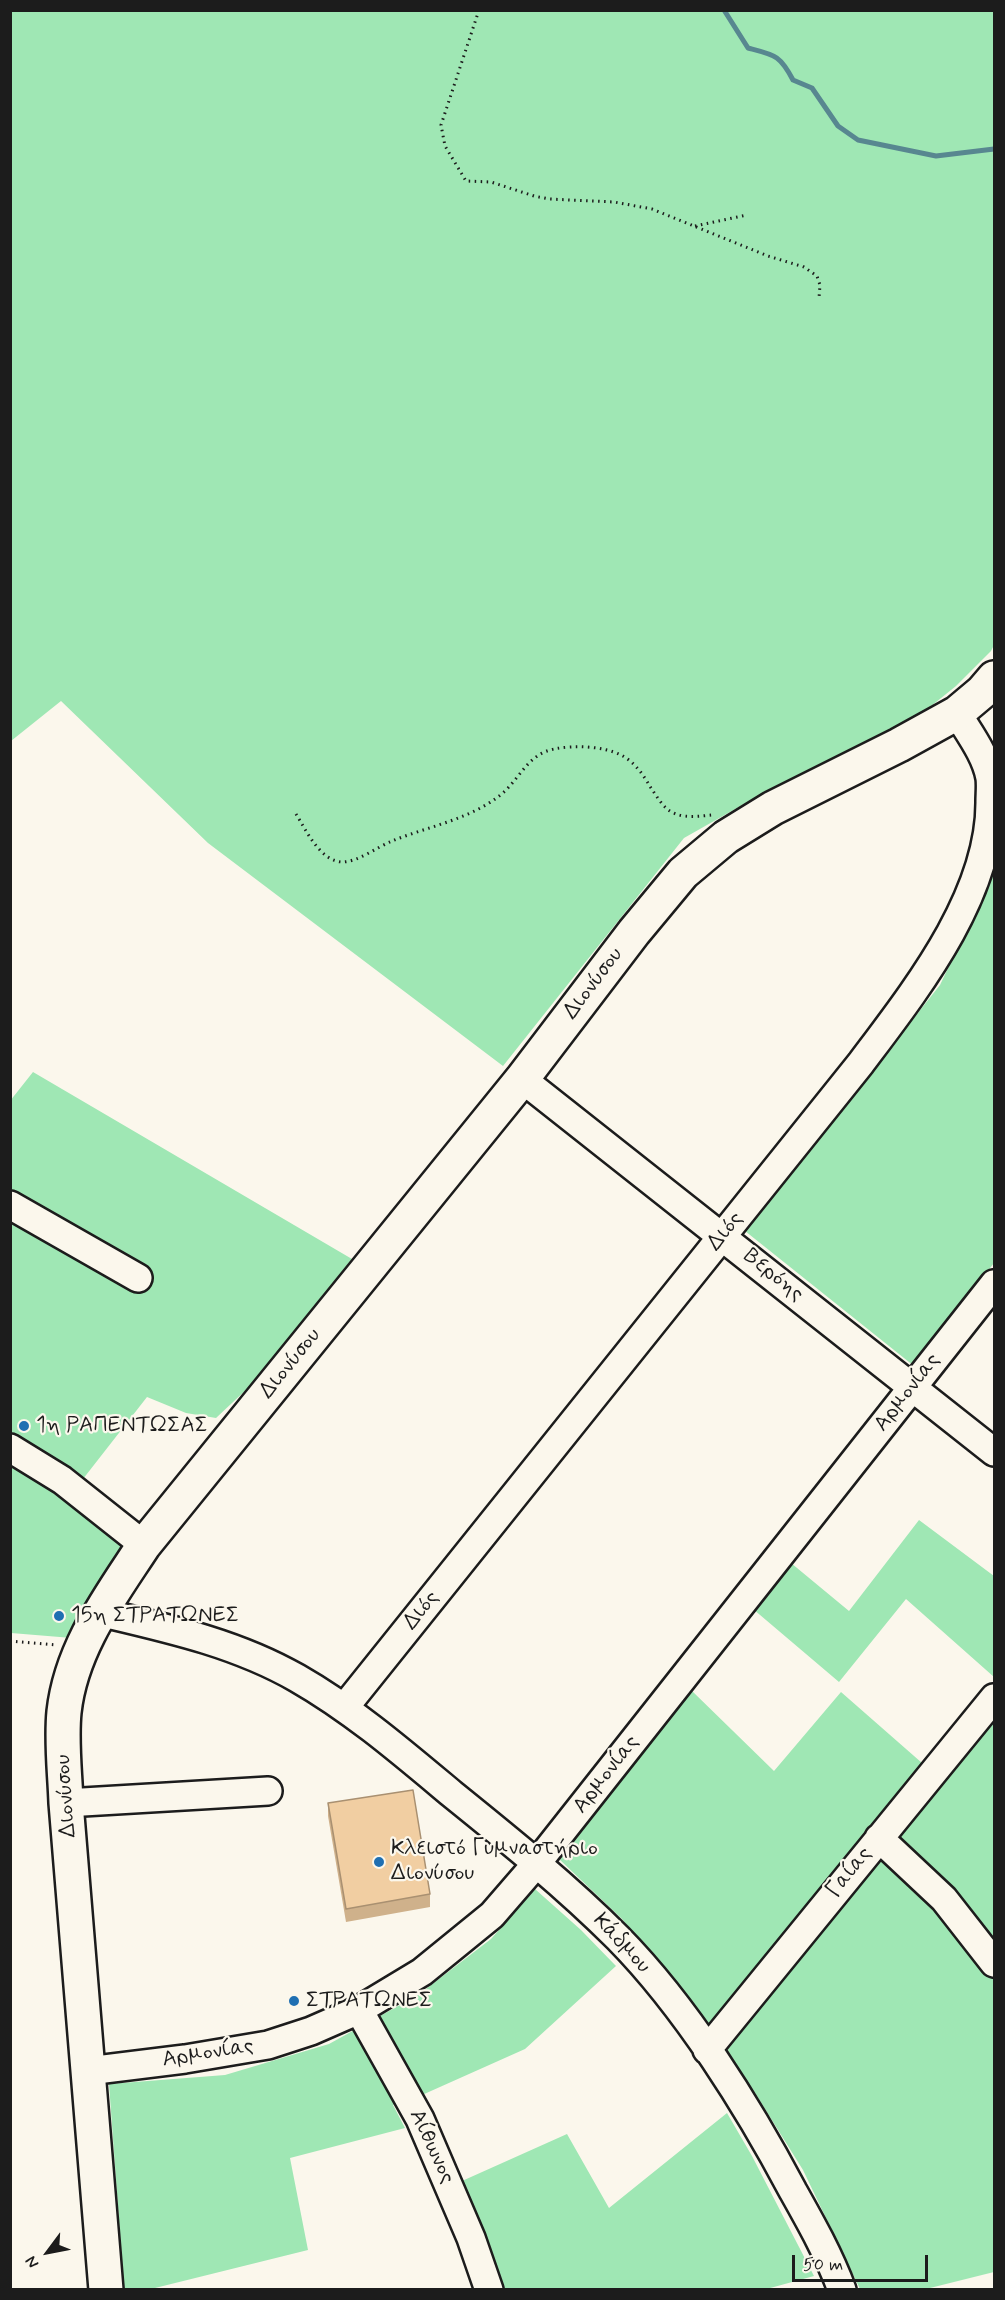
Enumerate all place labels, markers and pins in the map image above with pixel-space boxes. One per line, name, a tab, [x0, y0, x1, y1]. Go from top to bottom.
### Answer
place label: 1η ΡΑΠΕΝΤΩΣΑΣ	[36, 1413, 208, 1439]
marker: 1η ΡΑΠΕΝΤΩΣΑΣ	[17, 1419, 31, 1433]
place label: 15η ΣΤΡΑΤΩΝΕΣ	[71, 1603, 239, 1629]
marker: 15η ΣΤΡΑΤΩΝΕΣ	[52, 1609, 66, 1623]
place label: Κλειστό Γυμναστήριο Διονύσου	[391, 1836, 598, 1888]
marker: Κλειστό Γυμναστήριο Διονύσου	[372, 1855, 386, 1869]
place label: ΣΤΡΑΤΩΝΕΣ	[306, 1988, 432, 2014]
marker: ΣΤΡΑΤΩΝΕΣ	[287, 1994, 301, 2008]

